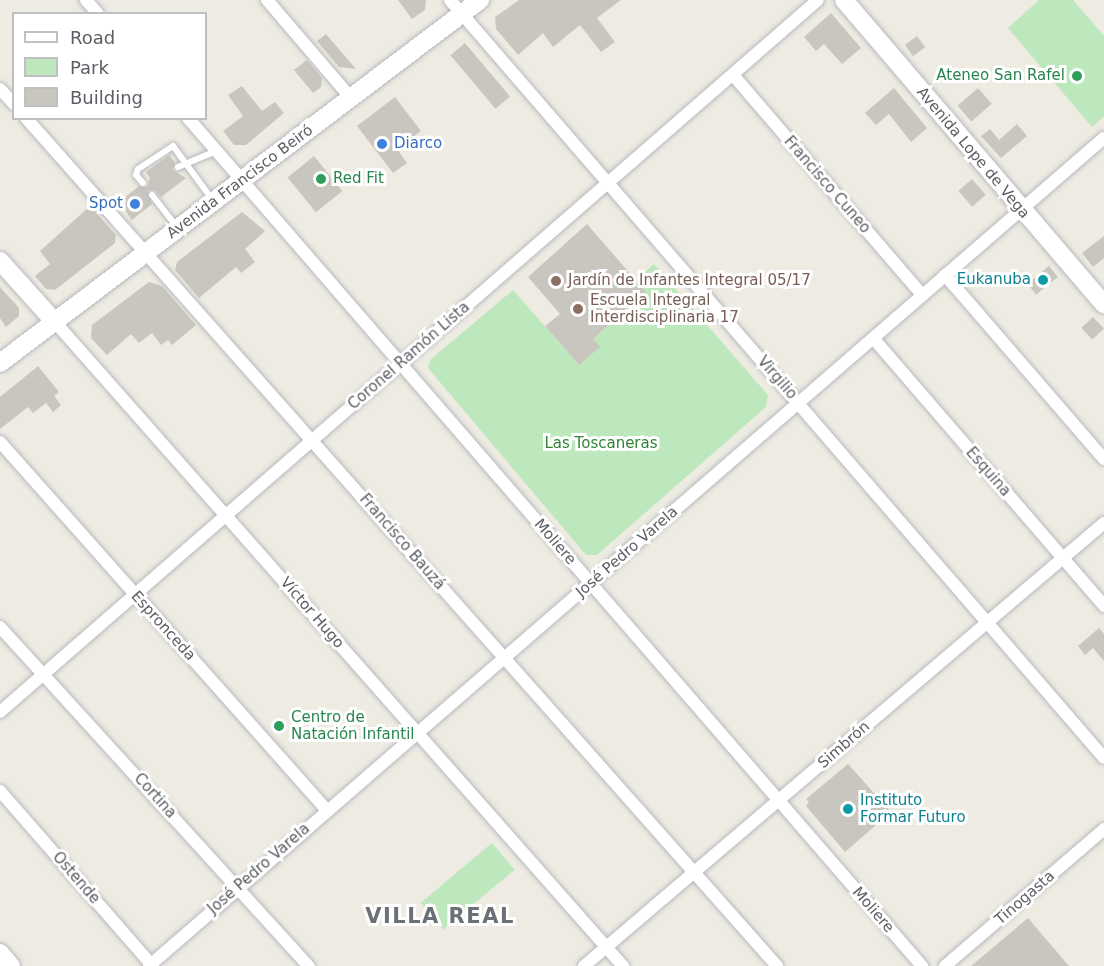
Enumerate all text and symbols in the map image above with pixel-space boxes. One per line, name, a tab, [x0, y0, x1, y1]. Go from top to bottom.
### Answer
legend	[12, 12, 207, 120]
text: Road	[70, 27, 115, 48]
text: Park	[70, 57, 109, 78]
place label: Ateneo San Rafel	[936, 67, 1065, 85]
marker: Ateneo San Rafel	[1070, 69, 1084, 83]
street label: Avenida Lope de Vega	[913, 84, 1033, 222]
text: Building	[70, 87, 143, 108]
street label: Avenida Francisco Beiró	[163, 121, 317, 243]
street label: Francisco Cuneo	[780, 133, 874, 237]
place label: Diarco	[394, 135, 442, 153]
marker: Diarco	[375, 137, 389, 151]
place label: Red Fit	[333, 170, 384, 188]
marker: Red Fit	[314, 172, 328, 186]
place label: Spot	[89, 195, 123, 213]
marker: Spot	[128, 197, 142, 211]
place label: Eukanuba	[957, 271, 1031, 289]
place label: Jardín de Infantes Integral 05/17	[568, 272, 811, 290]
marker: Eukanuba	[1036, 273, 1050, 287]
marker: Jardín de Infantes Integral 05/17	[549, 274, 563, 288]
place label: Escuela Integral Interdisciplinaria 17	[590, 291, 739, 326]
street label: Coronel Ramón Lista	[345, 298, 473, 414]
marker: Escuela Integral Interdisciplinaria 17	[571, 302, 585, 316]
street label: Virgilio	[753, 353, 801, 403]
park label: Las Toscaneras	[544, 435, 658, 453]
street label: Esquina	[962, 444, 1014, 500]
street label: Francisco Bauzá	[356, 490, 448, 594]
street label: José Pedro Varela	[572, 503, 682, 601]
street label: Moliere	[530, 515, 580, 569]
street label: Víctor Hugo	[276, 574, 348, 652]
street label: Espronceda	[127, 587, 199, 665]
place label: Centro de Natación Infantil	[291, 708, 414, 743]
street label: Simbrón	[815, 718, 873, 772]
marker: Centro de Natación Infantil	[272, 719, 286, 733]
street label: Cortina	[130, 770, 180, 822]
place label: Instituto Formar Futuro	[860, 791, 966, 826]
marker: Instituto Formar Futuro	[841, 802, 855, 816]
street label: José Pedro Varela	[204, 820, 314, 918]
street label: Ostende	[49, 848, 103, 908]
street label: Tinogasta	[991, 867, 1059, 929]
street label: Moliere	[848, 883, 898, 937]
district label: VILLA REAL	[365, 903, 515, 929]

